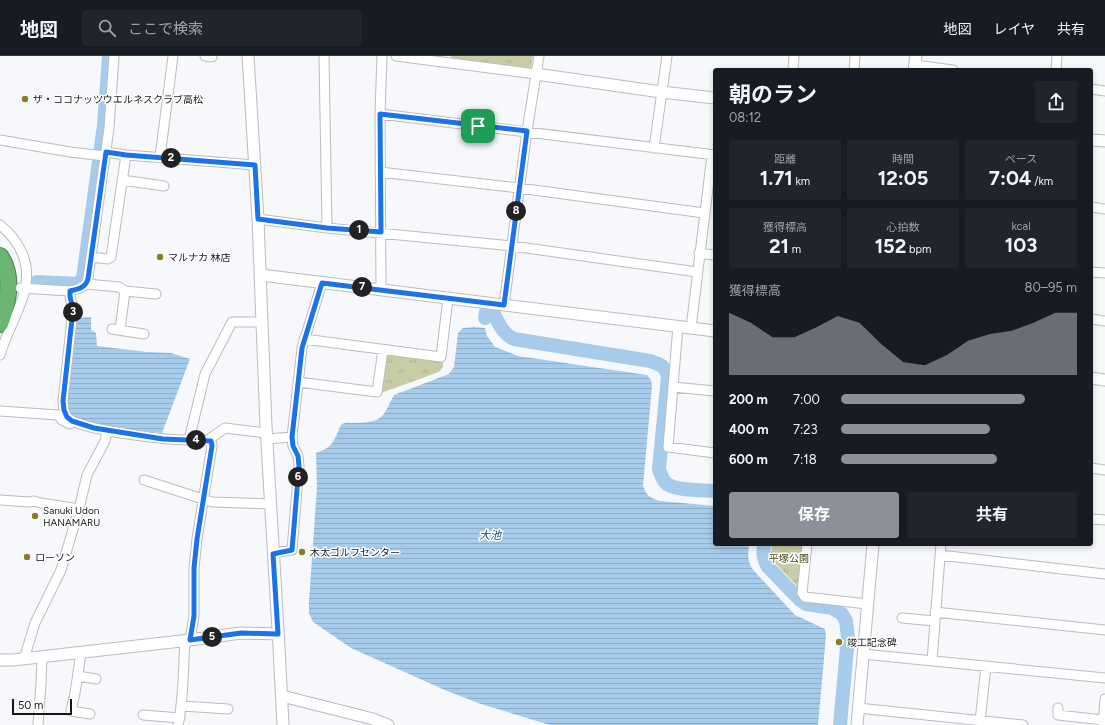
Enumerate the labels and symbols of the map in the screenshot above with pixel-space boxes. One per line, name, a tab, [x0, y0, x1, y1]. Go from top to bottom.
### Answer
place label: ザ・ココナッツウエルネスクラブ高松	[33, 93, 203, 106]
marker: ザ・ココナッツウエルネスクラブ高松	[20, 94, 30, 104]
pin	[461, 109, 495, 143]
pin: 2	[161, 148, 181, 168]
pin: 8	[506, 201, 526, 221]
pin: 1	[349, 220, 369, 240]
place label: マルナカ 林店	[168, 251, 230, 264]
marker: マルナカ 林店	[155, 252, 165, 262]
pin: 7	[352, 277, 372, 297]
pin: 3	[63, 302, 83, 322]
pin: 4	[186, 430, 206, 450]
pin: 6	[288, 467, 308, 487]
place label: Sanuki Udon HANAMARU	[43, 504, 100, 529]
marker: Sanuki Udon HANAMARU	[30, 511, 40, 521]
water label: 大池	[479, 529, 502, 542]
place label: 木太ゴルフセンター	[310, 546, 400, 559]
marker: 木太ゴルフセンター	[297, 547, 307, 557]
place label: ローソン	[35, 551, 75, 564]
marker: ローソン	[22, 552, 32, 562]
park label: 平塚公園	[769, 552, 809, 565]
pin: 5	[202, 627, 222, 647]
place label: 竣工記念碑	[847, 636, 897, 649]
marker: 竣工記念碑	[834, 637, 844, 647]
scale bar	[12, 697, 72, 716]

